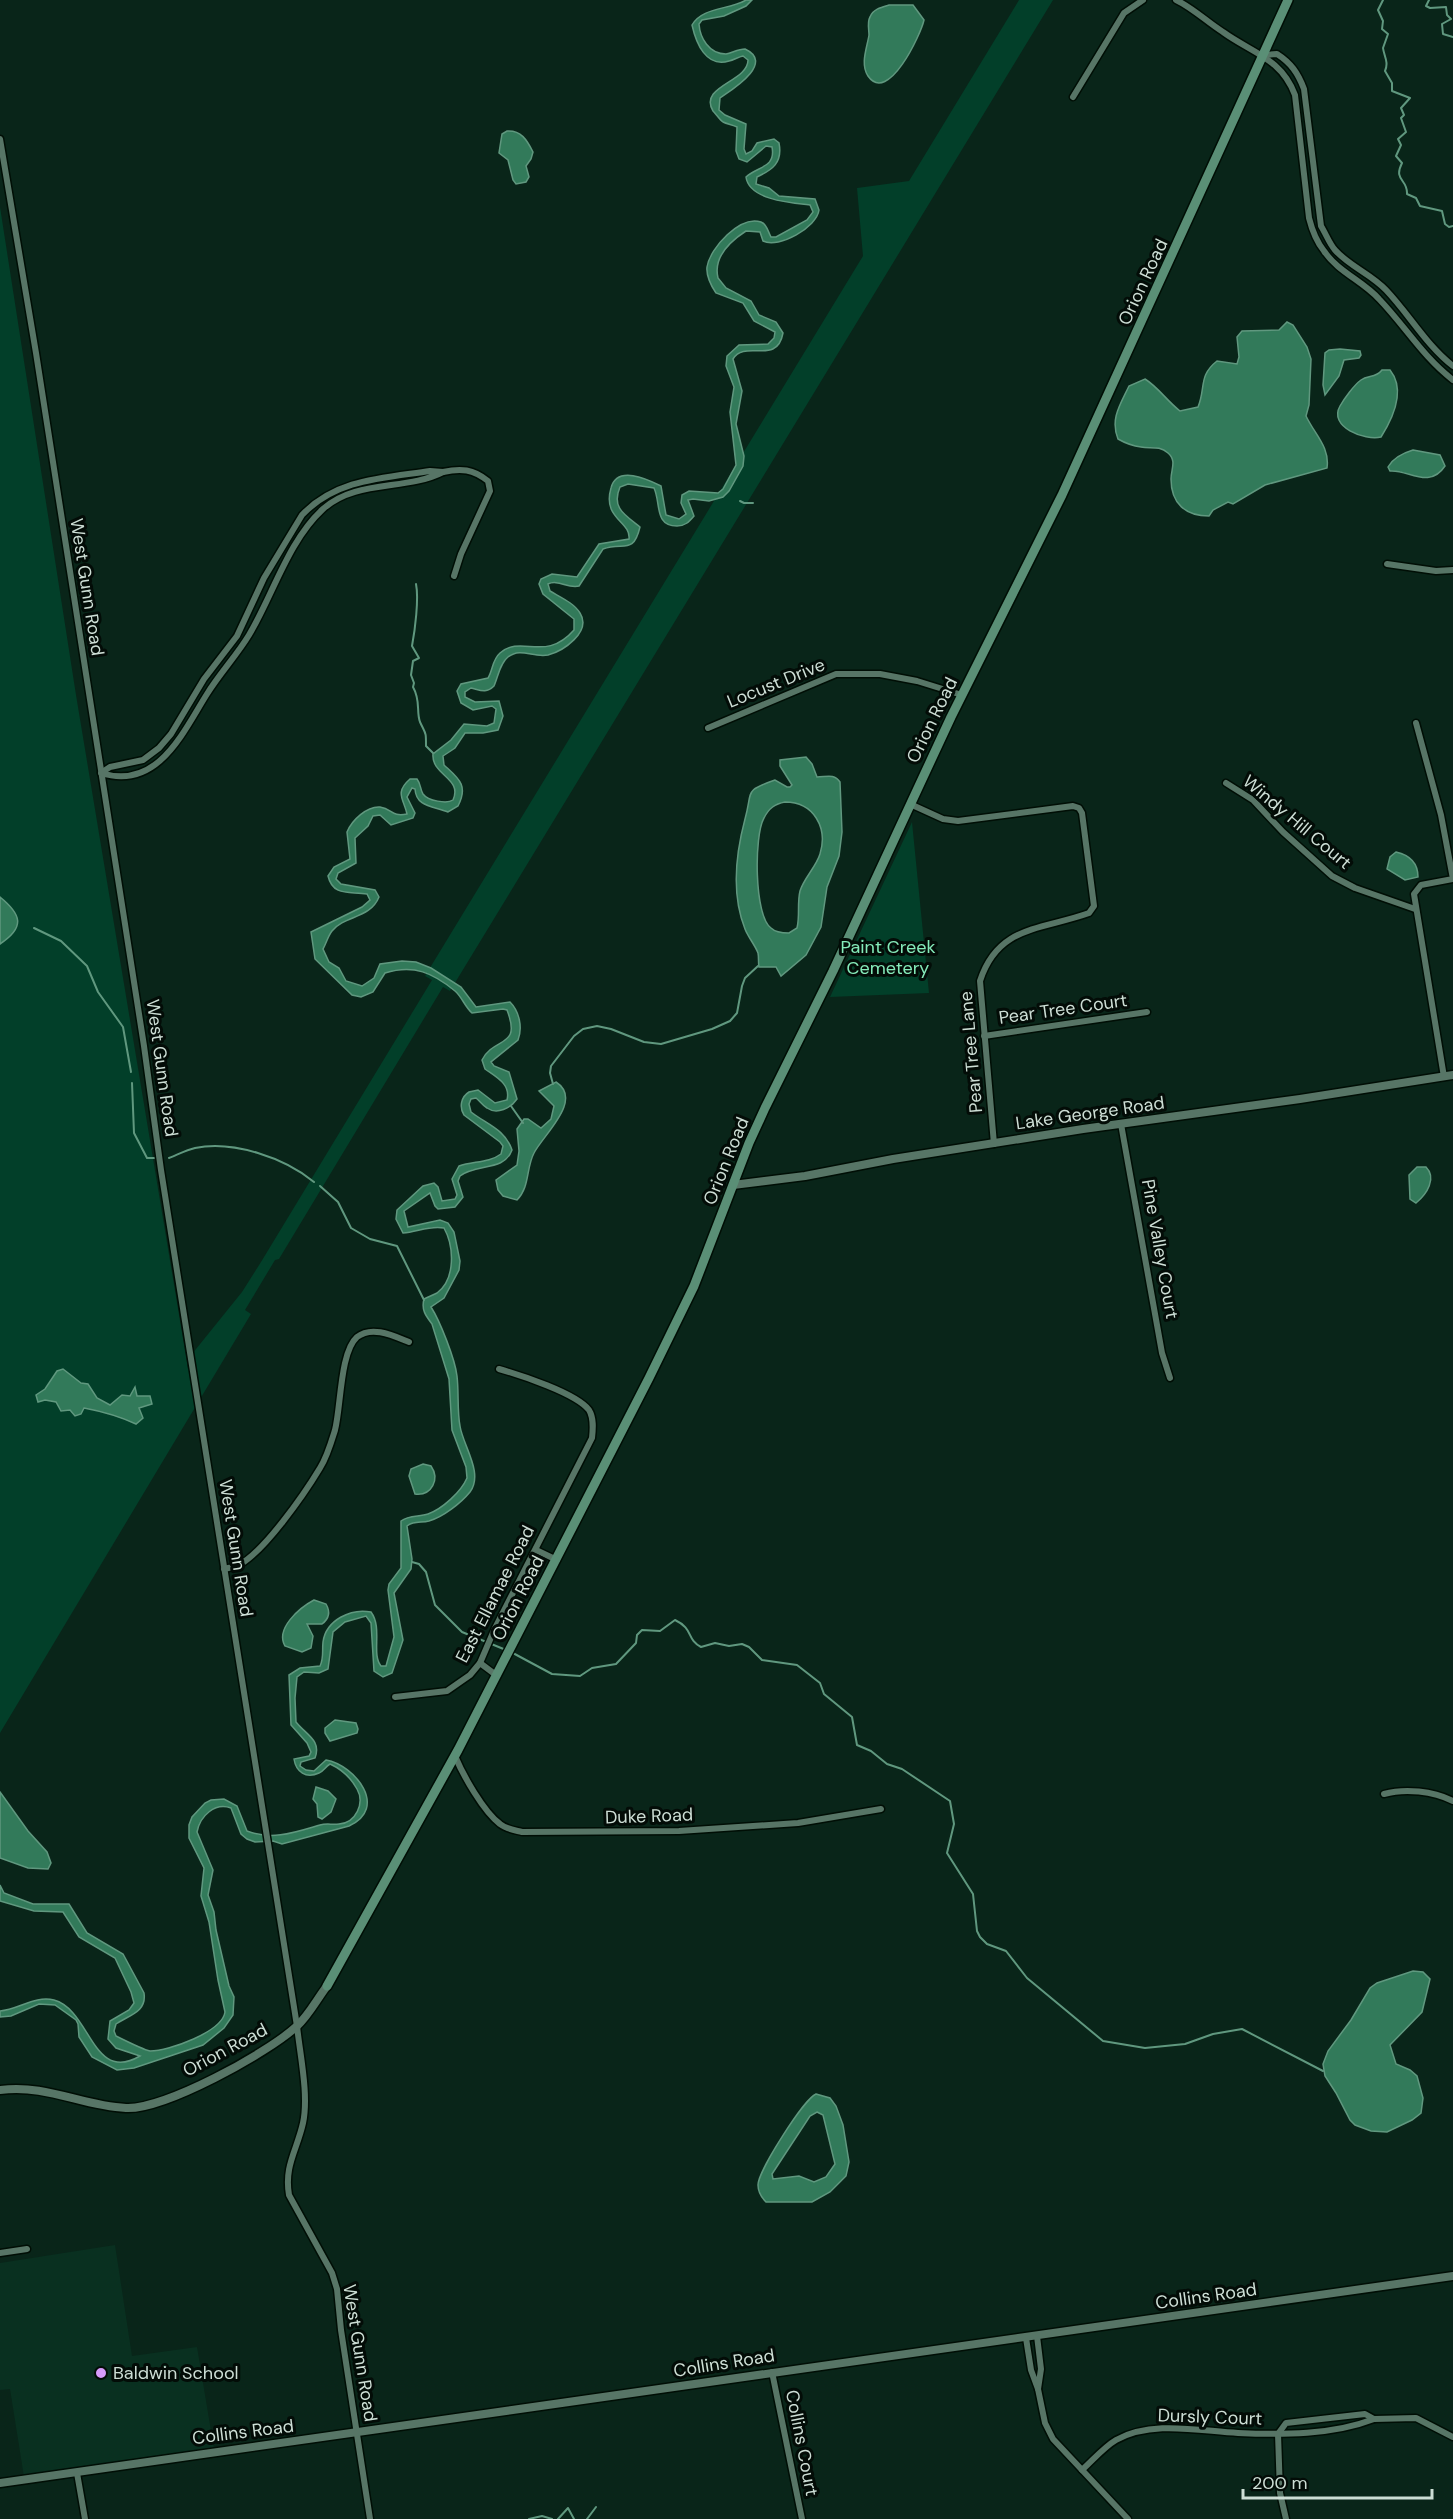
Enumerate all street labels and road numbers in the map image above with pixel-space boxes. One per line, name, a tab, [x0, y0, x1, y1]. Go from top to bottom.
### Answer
street label: Orion Road	[1113, 235, 1173, 329]
street label: West Gunn Road	[64, 517, 110, 657]
street label: Locust Drive	[724, 652, 828, 714]
street label: Orion Road	[901, 673, 963, 767]
street label: Windy Hill Court	[1238, 769, 1356, 875]
street label: Pear Tree Court	[997, 988, 1129, 1030]
street label: Pear Tree Lane	[954, 990, 988, 1114]
street label: West Gunn Road	[140, 998, 184, 1138]
street label: Lake George Road	[1014, 1091, 1166, 1135]
street label: Orion Road	[698, 1114, 754, 1208]
street label: Pine Valley Court	[1136, 1177, 1184, 1321]
street label: West Gunn Road	[213, 1478, 259, 1618]
street label: East Ellamae Road	[450, 1521, 540, 1667]
street label: Orion Road	[486, 1551, 550, 1645]
street label: Duke Road	[605, 1802, 693, 1830]
street label: Orion Road	[178, 2018, 272, 2082]
street label: Collins Road	[1154, 2277, 1258, 2315]
street label: West Gunn Road	[337, 2283, 383, 2423]
street label: Collins Road	[672, 2343, 776, 2383]
street label: Collins Court	[780, 2388, 824, 2498]
street label: Dursly Court	[1157, 2403, 1263, 2431]
street label: Collins Road	[191, 2414, 295, 2450]

